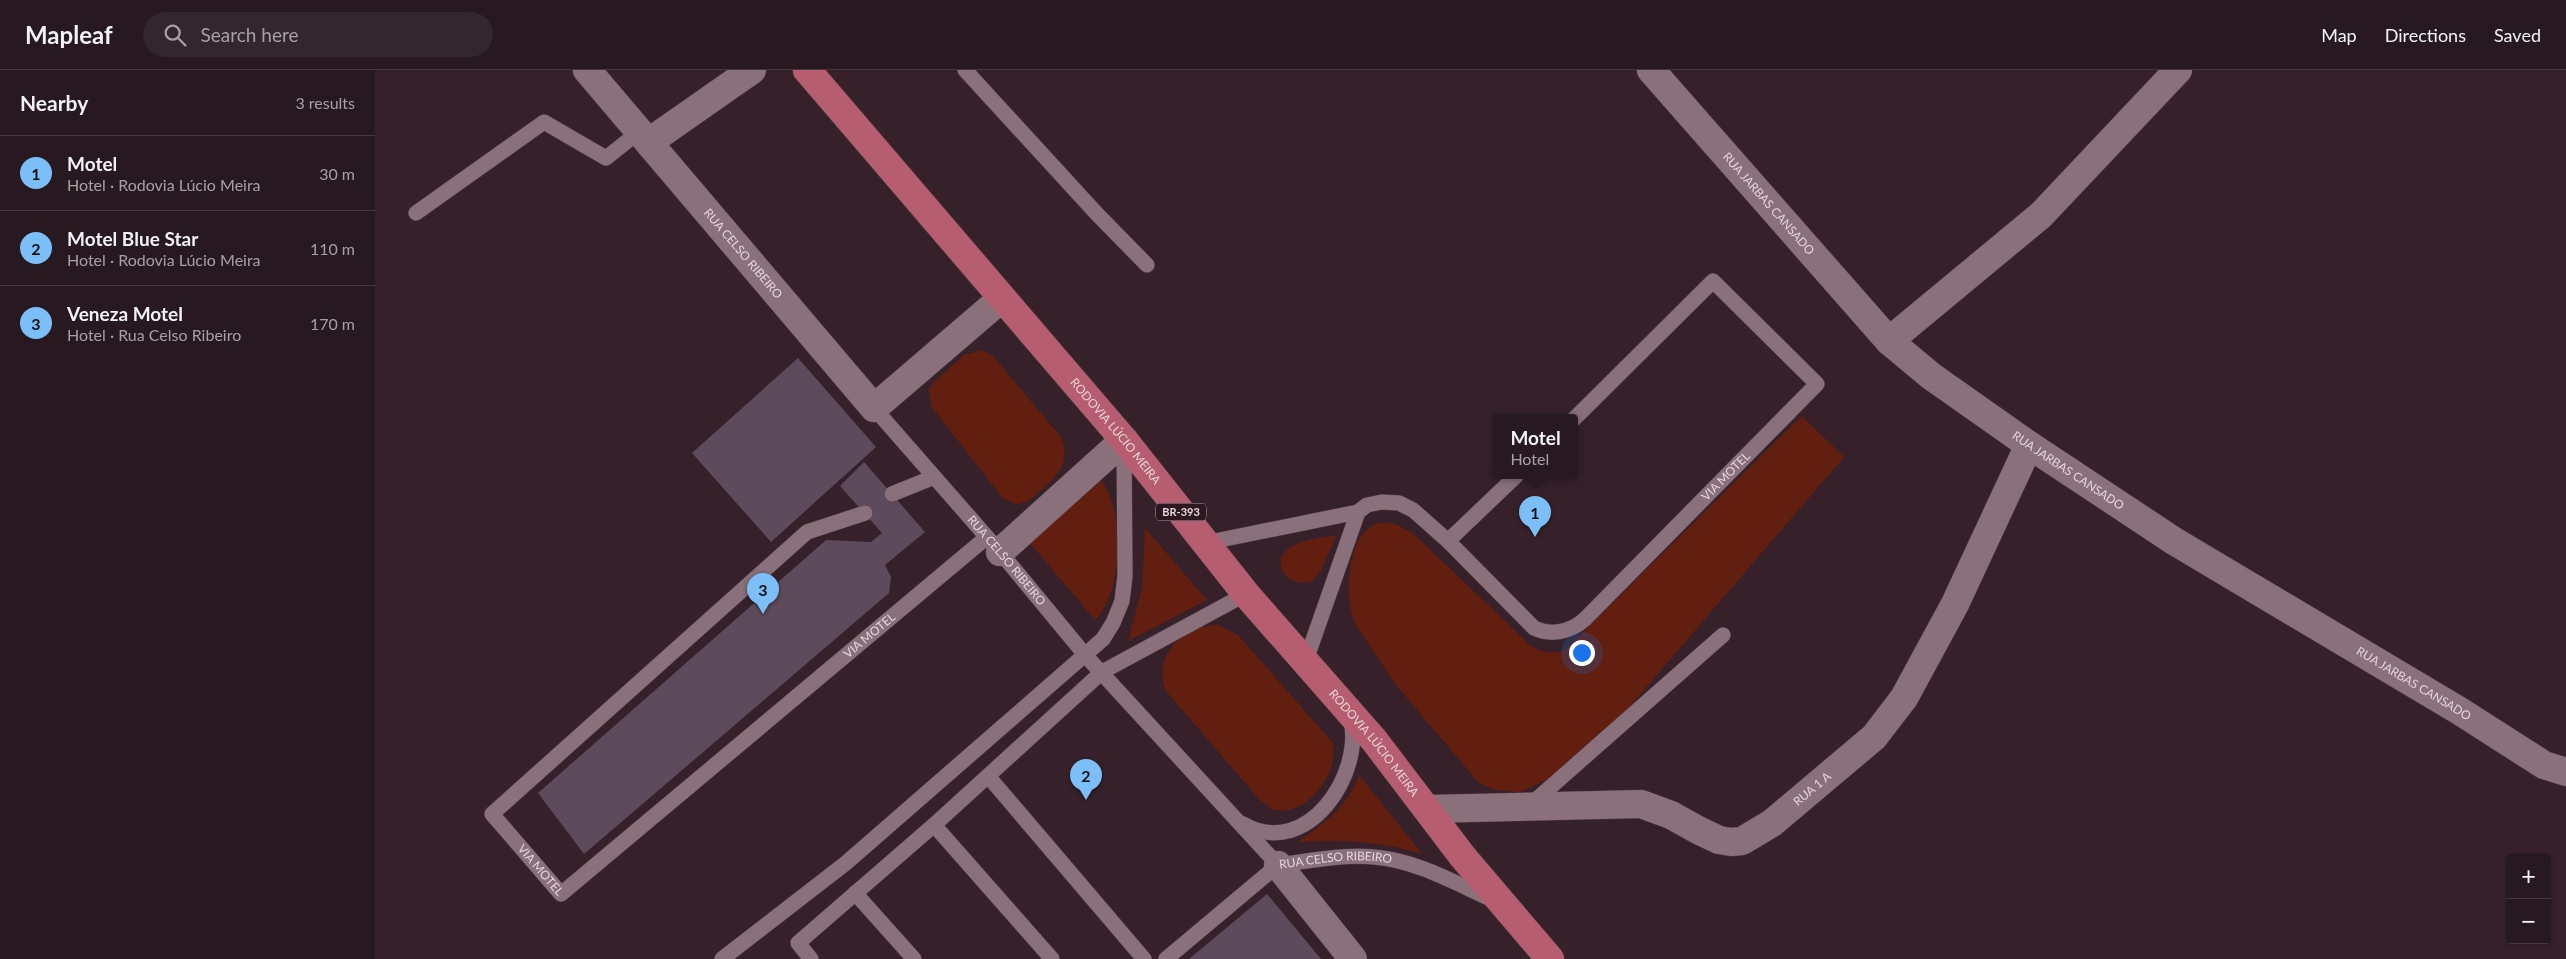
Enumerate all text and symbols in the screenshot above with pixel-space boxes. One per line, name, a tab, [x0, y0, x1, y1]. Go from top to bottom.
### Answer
search box	[143, 12, 493, 57]
text: Mapleaf	[25, 20, 113, 49]
icon: search	[161, 21, 189, 49]
text: Search here	[201, 23, 299, 46]
text: Map	[2321, 24, 2357, 46]
text: Directions	[2385, 24, 2466, 46]
text: Saved	[2494, 24, 2541, 46]
text: Nearby	[20, 90, 88, 115]
text: 3 results	[295, 93, 355, 112]
street label: RUA JARBAS CANSADO	[1720, 149, 1818, 258]
text: Motel	[67, 152, 117, 175]
text: 1	[31, 164, 41, 183]
text: 30 m	[319, 164, 355, 183]
text: Hotel · Rodovia Lúcio Meira	[67, 175, 261, 194]
street label: RUA CELSO RIBEIRO	[701, 205, 786, 302]
text: Motel Blue Star	[67, 227, 198, 250]
text: 2	[31, 239, 41, 258]
text: 110 m	[310, 239, 355, 258]
text: Hotel · Rodovia Lúcio Meira	[67, 250, 261, 269]
text: Veneza Motel	[67, 302, 183, 325]
text: 3	[31, 314, 41, 333]
text: 170 m	[310, 314, 355, 333]
text: Hotel · Rua Celso Ribeiro	[67, 325, 241, 344]
street label: RODOVIA LÚCIO MEIRA	[1067, 375, 1165, 488]
popup	[1493, 414, 1578, 479]
text: Motel	[1510, 426, 1561, 449]
street label: RUA JARBAS CANSADO	[2010, 428, 2127, 513]
street label: VIA MOTEL	[1698, 448, 1753, 504]
text: Hotel	[1510, 449, 1549, 468]
pin: 1	[1519, 496, 1551, 537]
road number: BR-393	[1156, 504, 1206, 521]
street label: RUA CELSO RIBEIRO	[964, 512, 1049, 609]
pin: 3	[747, 573, 779, 614]
street label: VIA MOTEL	[840, 609, 898, 661]
your location	[1569, 640, 1595, 666]
street label: RUA JARBAS CANSADO	[2354, 643, 2474, 724]
street label: RODOVIA LÚCIO MEIRA	[1326, 686, 1423, 800]
pin: 2	[1070, 759, 1102, 800]
street label: RUA 1 A	[1790, 768, 1835, 809]
street label: VIA MOTEL	[515, 841, 567, 899]
street label: RUA CELSO RIBEIRO	[1278, 848, 1394, 872]
map controls	[2506, 854, 2551, 944]
button: +	[2506, 854, 2551, 899]
button: −	[2506, 899, 2551, 944]

